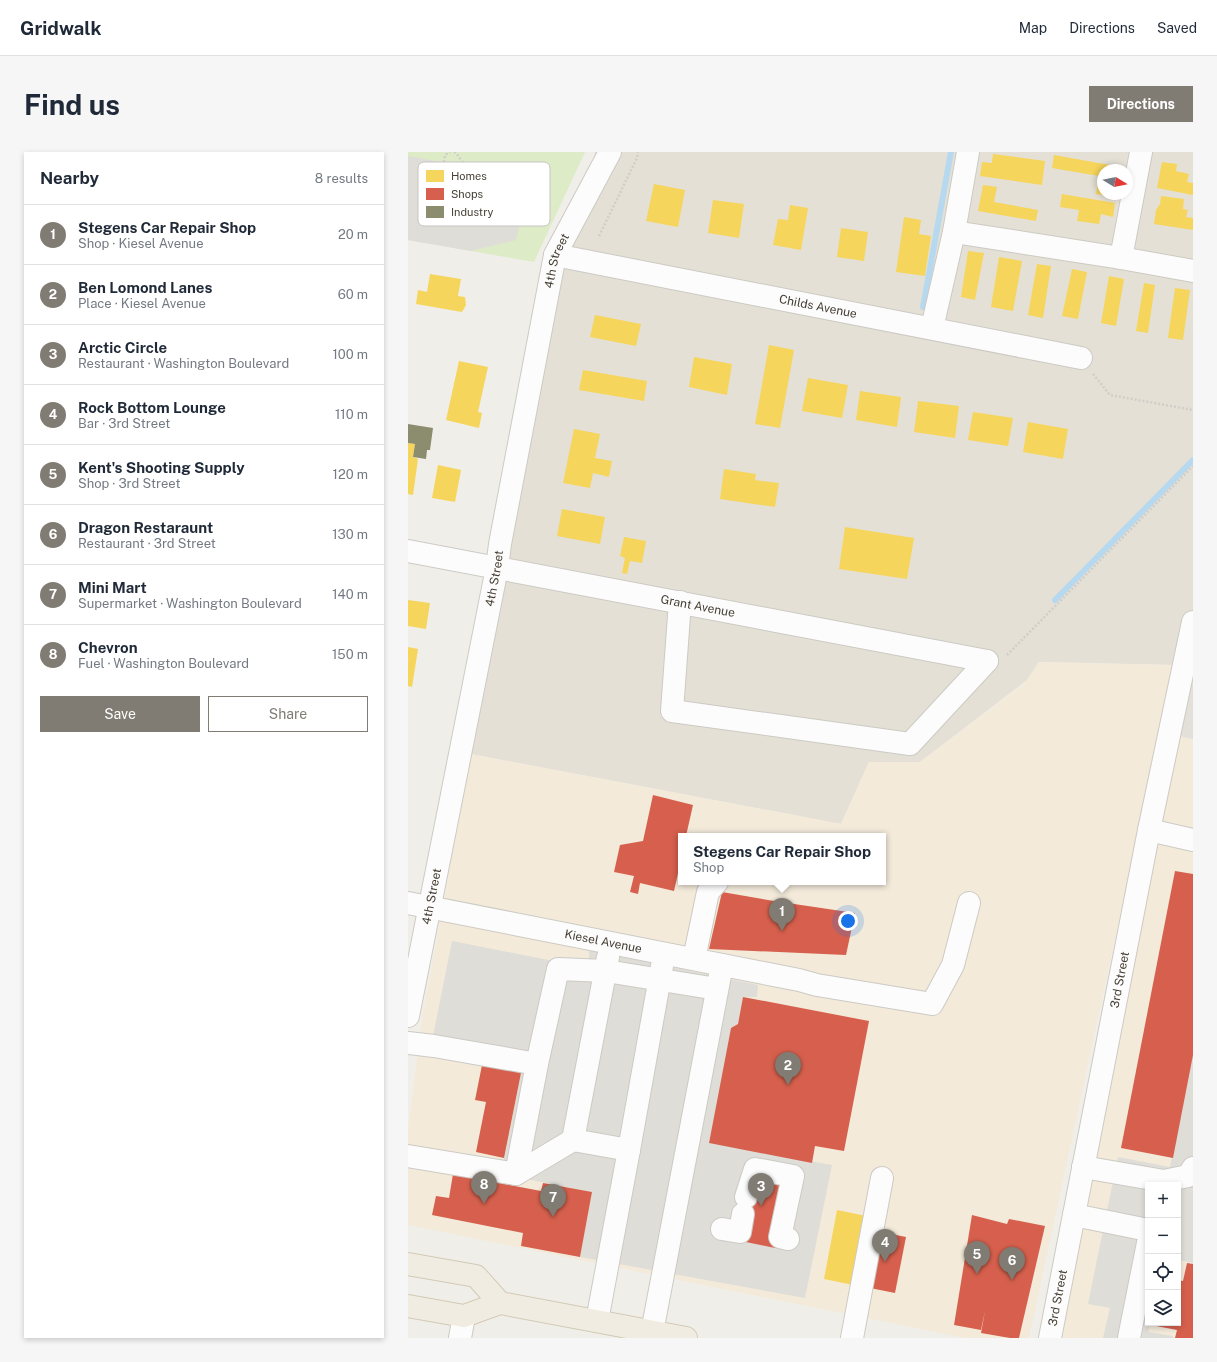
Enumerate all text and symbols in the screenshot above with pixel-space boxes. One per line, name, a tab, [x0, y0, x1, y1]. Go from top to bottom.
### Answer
text: Gridwalk	[20, 17, 101, 39]
text: Map	[1019, 20, 1047, 36]
text: Directions	[1069, 20, 1135, 36]
text: Saved	[1157, 20, 1197, 36]
button: Directions	[1089, 86, 1193, 122]
text: Find us	[24, 88, 120, 121]
legend	[418, 162, 550, 226]
north arrow	[1097, 164, 1133, 200]
text: Nearby	[40, 168, 99, 188]
text: Homes	[451, 170, 487, 182]
text: 8 results	[315, 171, 368, 186]
text: Shops	[451, 188, 483, 200]
text: Industry	[451, 206, 494, 218]
text: Stegens Car Repair Shop	[78, 219, 256, 236]
text: 1	[50, 227, 56, 242]
text: 20 m	[338, 227, 368, 242]
street label: 4th Street	[542, 231, 572, 289]
text: Shop · Kiesel Avenue	[78, 236, 204, 251]
text: Ben Lomond Lanes	[78, 279, 212, 296]
text: 2	[49, 287, 57, 302]
text: 60 m	[338, 287, 368, 302]
street label: Childs Avenue	[778, 292, 858, 321]
text: Place · Kiesel Avenue	[78, 296, 206, 311]
text: Arctic Circle	[78, 339, 167, 356]
text: 3	[49, 347, 57, 362]
text: 100 m	[332, 347, 368, 362]
text: Restaurant · Washington Boulevard	[78, 356, 289, 371]
text: Rock Bottom Lounge	[78, 399, 226, 416]
text: 4	[49, 407, 57, 422]
text: 110 m	[335, 407, 368, 422]
text: Bar · 3rd Street	[78, 416, 170, 431]
text: Kent's Shooting Supply	[78, 459, 245, 476]
text: 5	[49, 467, 57, 482]
text: 120 m	[333, 467, 368, 482]
text: Shop · 3rd Street	[78, 476, 180, 491]
text: Dragon Restaraunt	[78, 519, 213, 536]
text: 6	[49, 527, 57, 542]
text: 130 m	[332, 527, 368, 542]
text: Restaurant · 3rd Street	[78, 536, 216, 551]
street label: 4th Street	[482, 549, 506, 608]
text: Mini Mart	[78, 579, 147, 596]
text: 7	[49, 587, 57, 602]
text: 140 m	[332, 587, 368, 602]
street label: Grant Avenue	[659, 592, 736, 620]
text: Supermarket · Washington Boulevard	[78, 596, 302, 611]
text: Chevron	[78, 639, 138, 656]
text: 8	[49, 647, 57, 662]
text: 150 m	[332, 647, 368, 662]
text: Fuel · Washington Boulevard	[78, 656, 249, 671]
button: Save	[40, 696, 200, 732]
button: Share	[208, 696, 368, 732]
popup	[678, 833, 886, 885]
text: Stegens Car Repair Shop	[693, 843, 871, 860]
text: Shop	[693, 860, 724, 875]
street label: 4th Street	[419, 867, 444, 926]
pin: 1	[769, 898, 795, 931]
your location	[838, 911, 858, 931]
street label: Kiesel Avenue	[563, 927, 643, 956]
street label: 3rd Street	[1107, 950, 1132, 1009]
pin: 2	[775, 1052, 801, 1085]
pin: 8	[471, 1171, 497, 1204]
pin: 3	[748, 1173, 774, 1206]
map controls	[1145, 1182, 1181, 1326]
button: +	[1145, 1182, 1181, 1218]
pin: 7	[540, 1184, 566, 1217]
button: −	[1145, 1218, 1181, 1254]
pin: 4	[872, 1229, 898, 1262]
pin: 5	[964, 1241, 990, 1274]
pin: 6	[999, 1247, 1025, 1280]
button: locate	[1145, 1254, 1181, 1290]
street label: 3rd Street	[1045, 1268, 1070, 1327]
button: layers	[1145, 1290, 1181, 1326]

